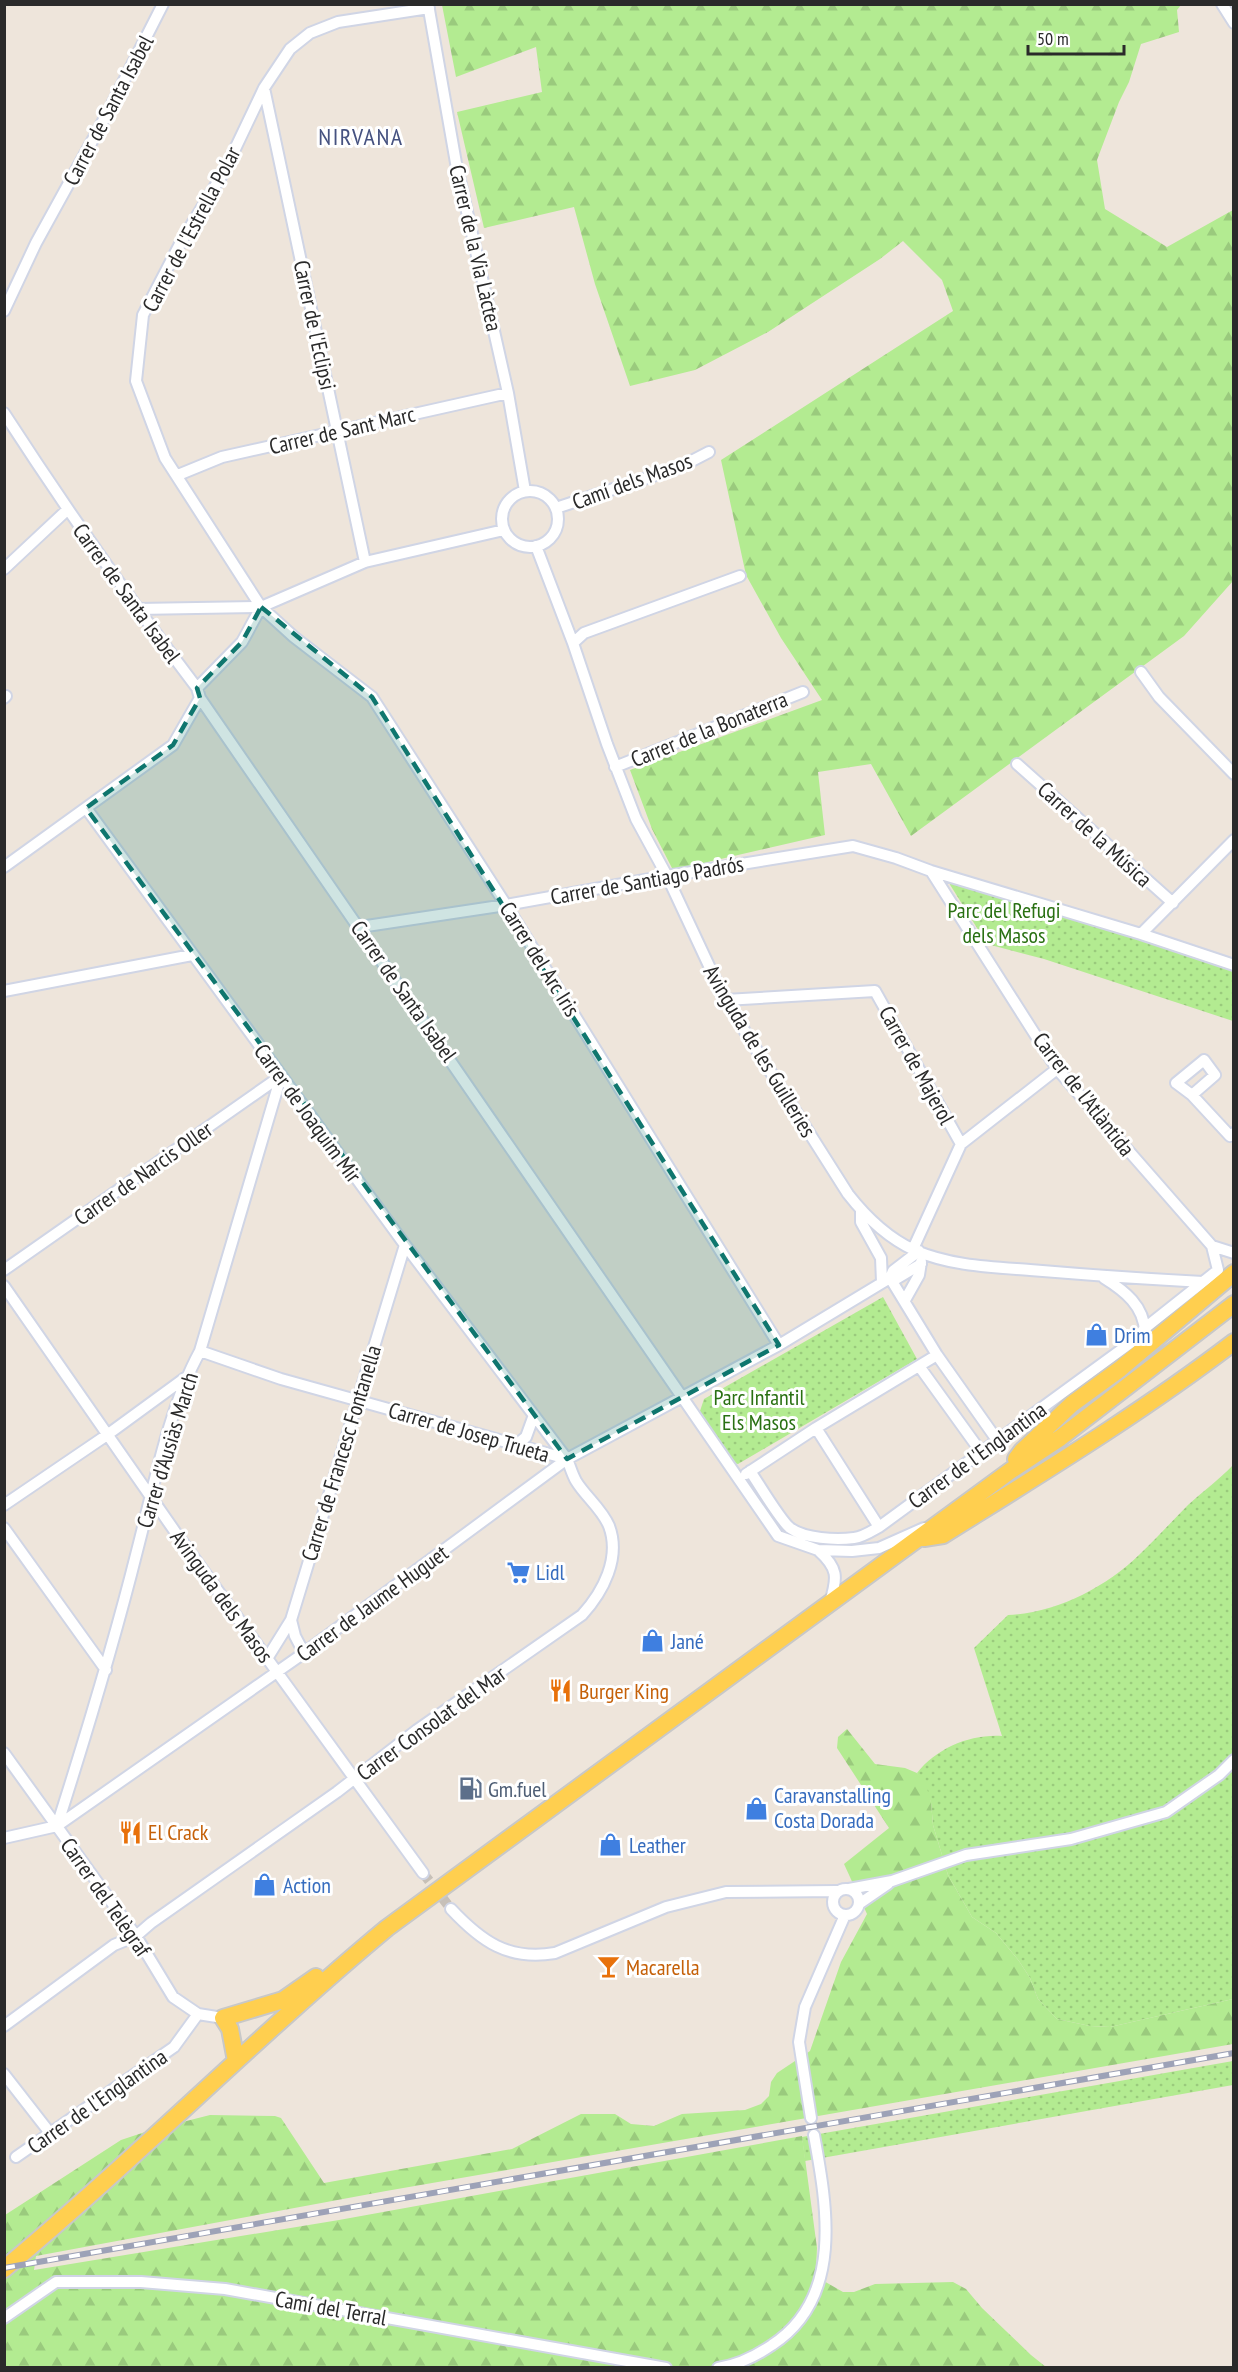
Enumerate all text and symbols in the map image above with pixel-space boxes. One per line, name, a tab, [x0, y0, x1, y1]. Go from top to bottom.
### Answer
scale bar	[1028, 18, 1124, 56]
text: 50 m	[1037, 27, 1069, 50]
street label: Carrer de Santa Isabel	[57, 29, 160, 190]
district label: NIRVANA	[318, 121, 404, 152]
street label: Carrer de l'Estrella Polar	[136, 141, 246, 317]
street label: Carrer de la Via Làctea	[443, 162, 509, 334]
street label: Carrer de l'Eclipsi	[288, 258, 342, 392]
street label: Carrer de Sant Marc	[266, 400, 418, 460]
street label: Camí dels Masos	[568, 446, 696, 516]
street label: Carrer de Santa Isabel	[67, 518, 188, 669]
street label: Carrer de la Bonaterra	[627, 685, 791, 773]
street label: Carrer de la Música	[1032, 775, 1158, 893]
street label: Carrer de Santiago Padrós	[548, 849, 746, 911]
street label: Carrer del Arc Iris	[494, 896, 586, 1022]
park label: Parc del Refugi dels Masos	[948, 896, 1060, 949]
street label: Carrer de Santa Isabel	[345, 915, 464, 1068]
street label: Avinguda de les Guilleries	[697, 960, 823, 1142]
street label: Carrer de Majerol	[873, 1001, 961, 1130]
street label: Carrer de l'Atlàntida	[1027, 1026, 1141, 1162]
street label: Carrer de Joaquim Mir	[248, 1038, 368, 1188]
street label: Carrer de Narcis Oller	[68, 1115, 218, 1231]
place label: Drim	[1114, 1321, 1151, 1349]
shop icon: Drim	[1083, 1322, 1109, 1348]
street label: Carrer de Francesc Fontanella	[295, 1342, 387, 1564]
street label: Carrer d'Ausiàs March	[130, 1369, 204, 1531]
park label: Parc Infantil Els Masos	[713, 1383, 805, 1436]
street label: Carrer de l'Englantina	[902, 1395, 1052, 1515]
street label: Carrer de Josep Trueta	[385, 1396, 553, 1468]
street label: Avinguda dels Masos	[164, 1524, 280, 1668]
street label: Carrer de Jaume Huguet	[291, 1538, 453, 1668]
place label: Lidl	[536, 1558, 565, 1586]
supermarket icon: Lidl	[505, 1559, 531, 1585]
place label: Jané	[670, 1627, 704, 1655]
shop icon: Jané	[640, 1628, 666, 1654]
street label: Carrer Consolat del Mar	[351, 1659, 511, 1787]
place label: Burger King	[579, 1677, 669, 1705]
restaurant icon: Burger King	[548, 1678, 574, 1704]
place label: Gm.fuel	[488, 1775, 547, 1803]
fuel station icon: Gm.fuel	[457, 1776, 483, 1802]
place label: Caravanstalling Costa Dorada	[774, 1781, 891, 1834]
shop icon: Caravanstalling Costa Dorada	[743, 1795, 769, 1821]
place label: El Crack	[148, 1818, 209, 1846]
restaurant icon: El Crack	[117, 1819, 143, 1845]
place label: Leather	[629, 1831, 686, 1859]
street label: Carrer del Telègraf	[55, 1832, 158, 1963]
shop icon: Leather	[598, 1832, 624, 1858]
place label: Action	[283, 1871, 331, 1899]
shop icon: Action	[252, 1872, 278, 1898]
place label: Macarella	[626, 1953, 700, 1981]
bar icon: Macarella	[595, 1954, 621, 1980]
street label: Carrer de l'Englantina	[22, 2042, 172, 2160]
street label: Camí del Terral	[273, 2284, 390, 2332]

